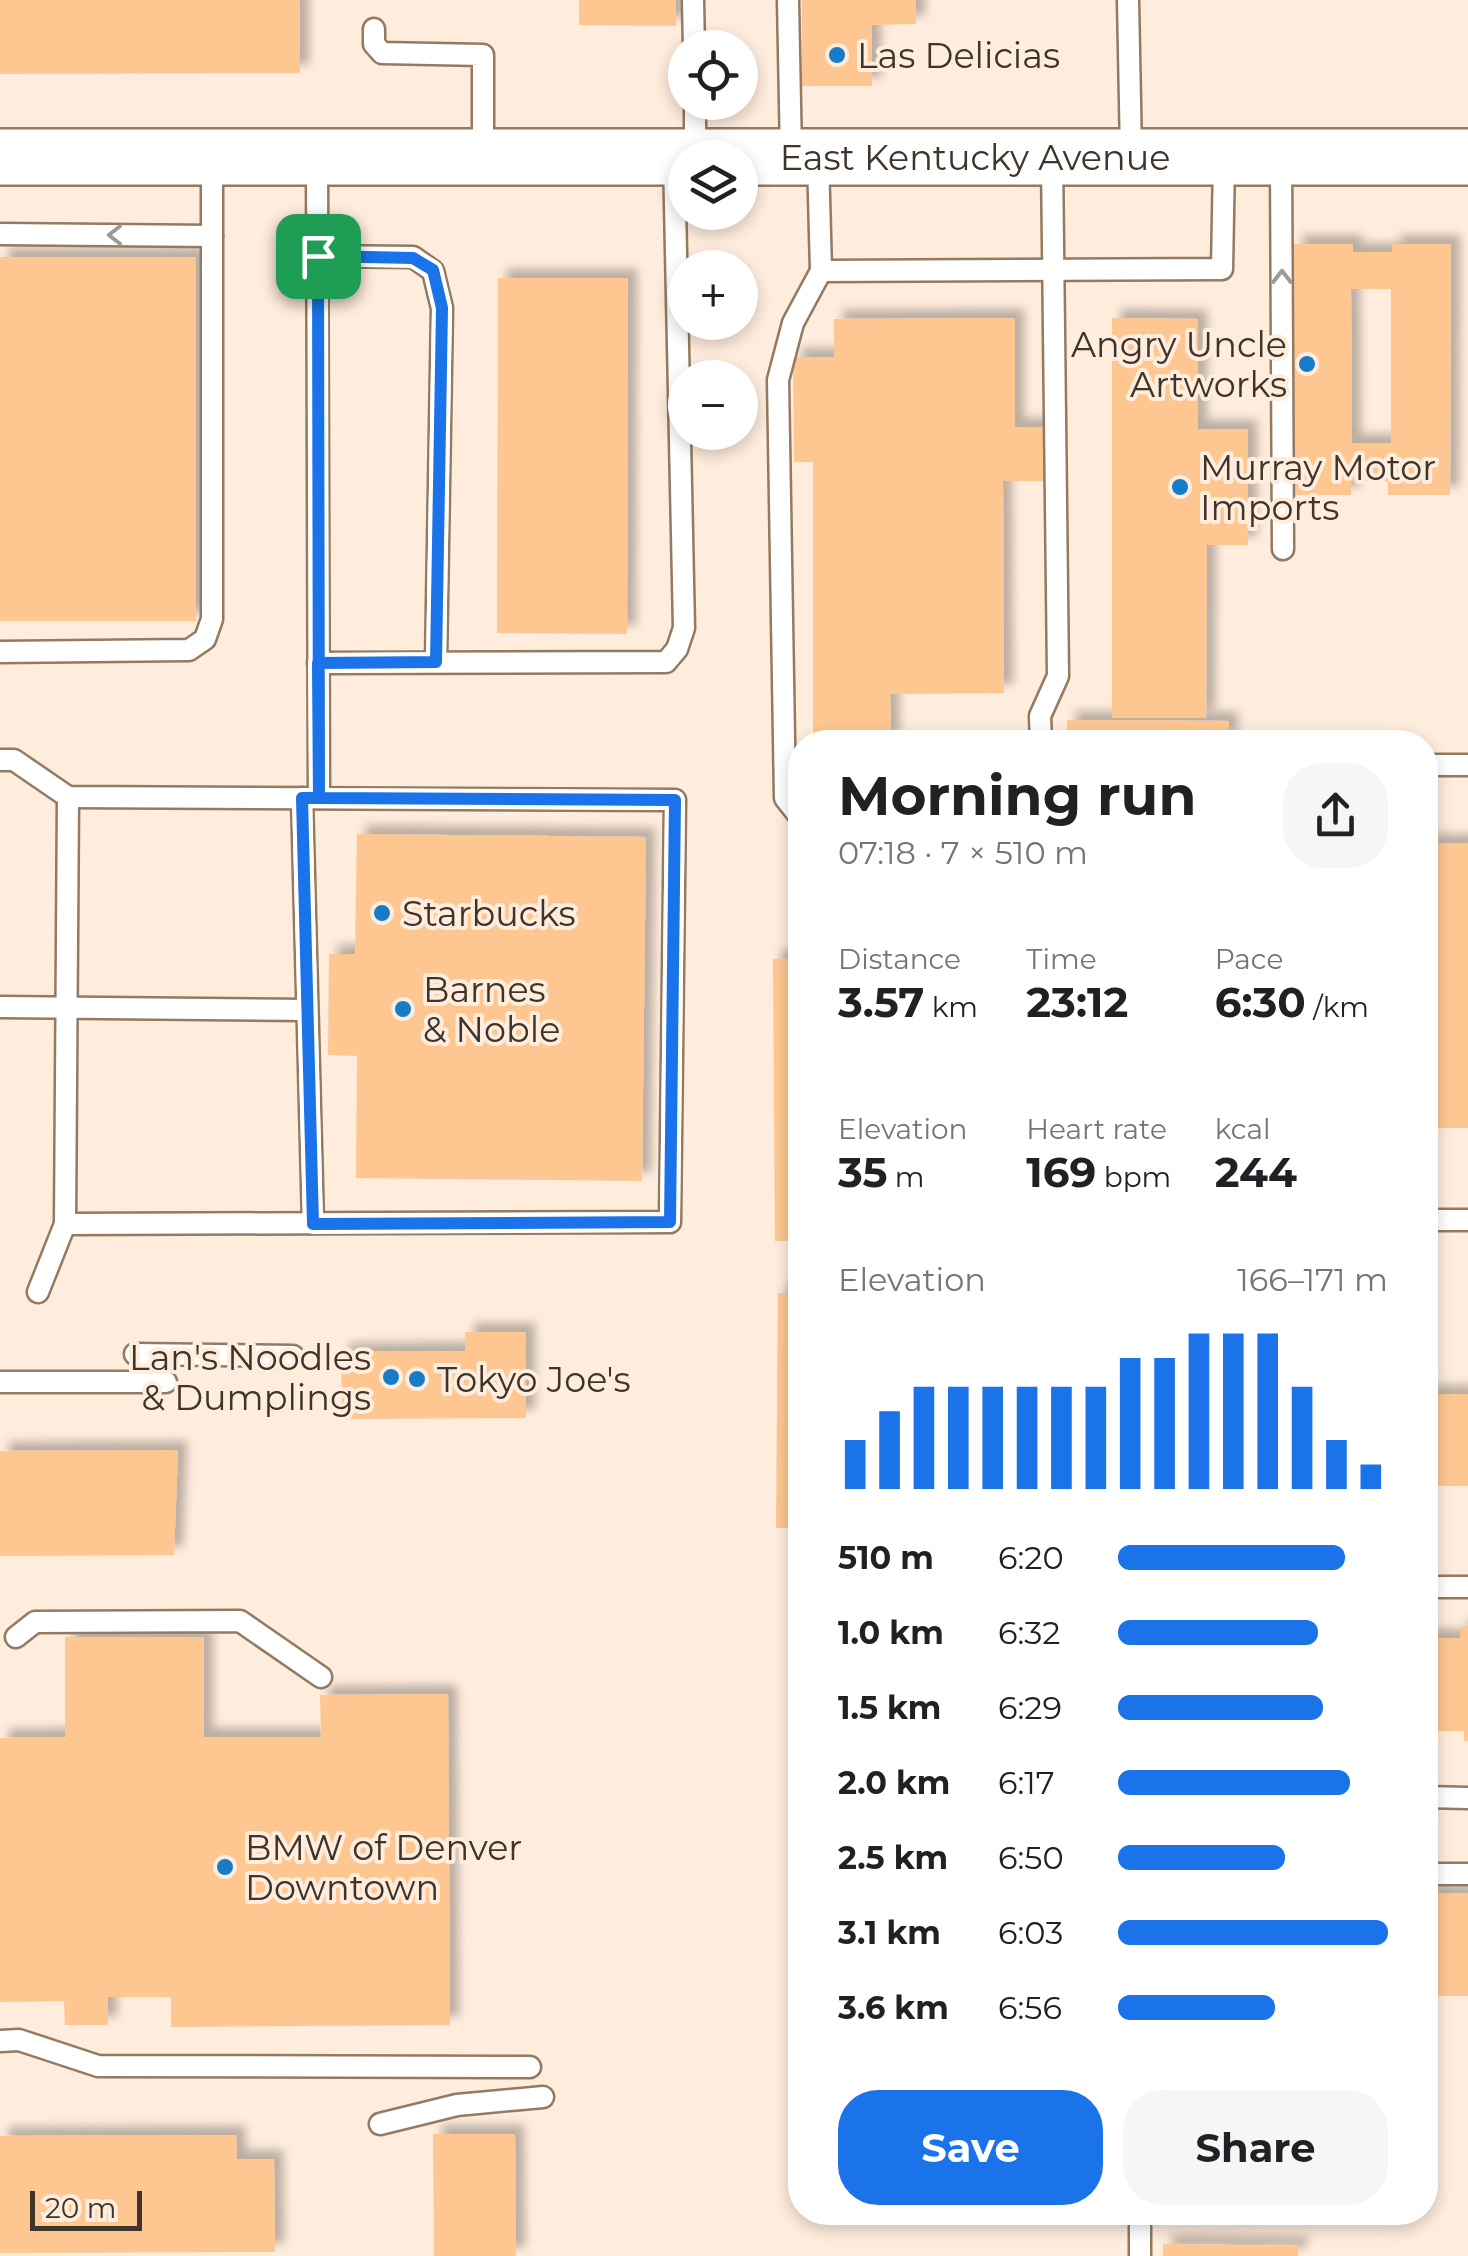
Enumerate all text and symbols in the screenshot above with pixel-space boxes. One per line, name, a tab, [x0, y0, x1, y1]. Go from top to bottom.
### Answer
map controls	[668, 30, 758, 450]
button: locate	[668, 30, 758, 120]
place label: Las Delicias	[857, 34, 1060, 77]
marker: Las Delicias	[826, 44, 848, 66]
street label: East Kentucky Avenue	[780, 136, 1170, 179]
button: layers	[668, 140, 758, 230]
pin	[276, 214, 361, 299]
one-way arrow	[106, 225, 122, 246]
icon: arrive	[291, 229, 346, 284]
button: +	[668, 250, 758, 340]
one-way arrow	[1271, 268, 1293, 284]
place label: Angry Uncle Artworks	[1071, 323, 1287, 406]
marker: Angry Uncle Artworks	[1296, 353, 1318, 375]
button: −	[668, 360, 758, 450]
place label: Murray Motor Imports	[1200, 446, 1436, 529]
marker: Murray Motor Imports	[1169, 476, 1191, 498]
text: Morning run	[838, 762, 1196, 829]
button: share	[1283, 763, 1388, 868]
text: 07:18 · 7 × 510 m	[838, 833, 1088, 872]
place label: Starbucks	[402, 892, 576, 935]
marker: Starbucks	[371, 902, 393, 924]
text: Distance	[838, 942, 961, 976]
text: Time	[1026, 942, 1097, 976]
text: Pace	[1215, 942, 1283, 976]
place label: Barnes & Noble	[423, 968, 560, 1051]
text: 3.57	[838, 976, 924, 1028]
text: 23:12	[1026, 976, 1128, 1028]
text: 6:30	[1215, 976, 1306, 1028]
text: km	[924, 990, 978, 1024]
text: /km	[1306, 990, 1369, 1024]
marker: Barnes & Noble	[392, 998, 414, 1020]
text: Elevation	[838, 1112, 967, 1146]
text: Heart rate	[1026, 1112, 1167, 1146]
text: kcal	[1215, 1112, 1271, 1146]
text: 35	[838, 1146, 887, 1198]
text: 169	[1026, 1146, 1096, 1198]
text: 244	[1215, 1146, 1297, 1198]
text: m	[887, 1160, 924, 1194]
text: bpm	[1096, 1160, 1171, 1194]
text: Elevation	[838, 1260, 986, 1299]
text: 166–171 m	[1237, 1260, 1388, 1299]
place label: Lan's Noodles & Dumplings	[129, 1336, 371, 1419]
place label: Tokyo Joe's	[437, 1358, 631, 1401]
marker: Lan's Noodles & Dumplings	[380, 1366, 402, 1388]
marker: Tokyo Joe's	[406, 1368, 428, 1390]
text: 510 m	[838, 1538, 934, 1577]
text: 6:20	[998, 1538, 1064, 1577]
text: 1.0 km	[838, 1613, 944, 1652]
text: 6:32	[998, 1613, 1060, 1652]
text: 1.5 km	[838, 1688, 941, 1727]
text: 6:29	[998, 1688, 1062, 1727]
text: 2.0 km	[838, 1763, 950, 1802]
text: 6:17	[998, 1763, 1055, 1802]
place label: BMW of Denver Downtown	[245, 1826, 522, 1909]
text: 2.5 km	[838, 1838, 948, 1877]
text: 6:50	[998, 1838, 1064, 1877]
marker: BMW of Denver Downtown	[214, 1856, 236, 1878]
text: 3.1 km	[838, 1913, 941, 1952]
text: 6:03	[998, 1913, 1063, 1952]
text: 3.6 km	[838, 1988, 949, 2027]
text: 6:56	[998, 1988, 1062, 2027]
button: Save	[838, 2090, 1103, 2205]
button: Share	[1123, 2090, 1388, 2205]
scale bar	[30, 2186, 142, 2230]
text: 20 m	[45, 2191, 116, 2225]

